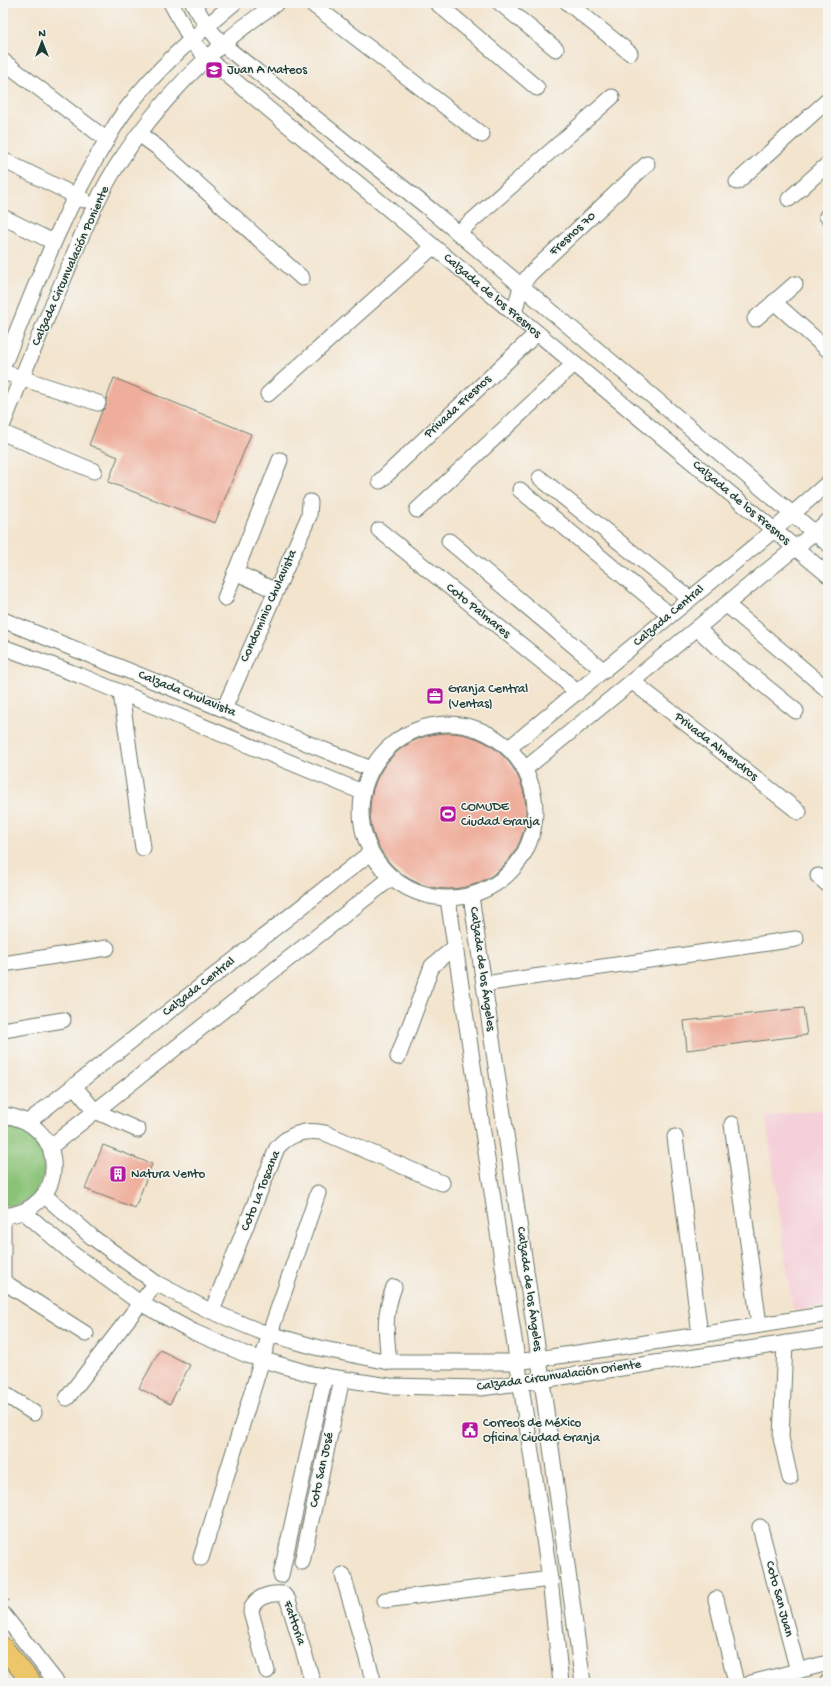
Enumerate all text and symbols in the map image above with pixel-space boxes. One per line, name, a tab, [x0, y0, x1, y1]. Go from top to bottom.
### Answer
north arrow	[22, 22, 62, 62]
text: N	[38, 28, 46, 40]
school or university icon: Juan A Mateos	[204, 60, 224, 80]
place label: Juan A Mateos	[227, 63, 308, 78]
street label: Calzada Circunvalación Poniente	[29, 184, 113, 348]
street label: Fresnos 70	[546, 208, 600, 260]
street label: Calzada de los Fresnos	[440, 251, 545, 342]
street label: Privada Fresnos	[421, 371, 495, 442]
street label: Calzada de los Fresnos	[689, 458, 794, 549]
street label: Condominio Chulavista	[237, 547, 301, 664]
street label: Coto Palmares	[443, 580, 514, 642]
street label: Calzada Central	[631, 582, 708, 650]
street label: Calzada Chulavista	[136, 668, 239, 721]
place label: Granja Central (Ventas)	[448, 682, 528, 712]
office icon: Granja Central (Ventas)	[425, 686, 445, 706]
street label: Privada Almendros	[670, 709, 762, 785]
place label: COMUDE Ciudad Granja	[461, 800, 540, 830]
sports icon: COMUDE Ciudad Granja	[438, 804, 458, 824]
street label: Calzada de los Ángeles	[466, 906, 499, 1033]
street label: Calzada Central	[160, 954, 238, 1020]
street label: Coto La Toscana	[238, 1148, 284, 1233]
building icon: Natura Vento	[108, 1164, 128, 1184]
place label: Natura Vento	[131, 1167, 205, 1182]
street label: Calzada de los Ángeles	[513, 1226, 546, 1353]
street label: Calzada Circunvalación Oriente	[476, 1357, 642, 1395]
place label: Correos de México Oficina Ciudad Granja	[483, 1416, 601, 1446]
public building icon: Correos de México Oficina Ciudad Granja	[460, 1420, 480, 1440]
street label: Coto San José	[307, 1431, 337, 1509]
street label: Coto San Juan	[762, 1559, 797, 1639]
street label: Fattoria	[279, 1598, 309, 1648]

